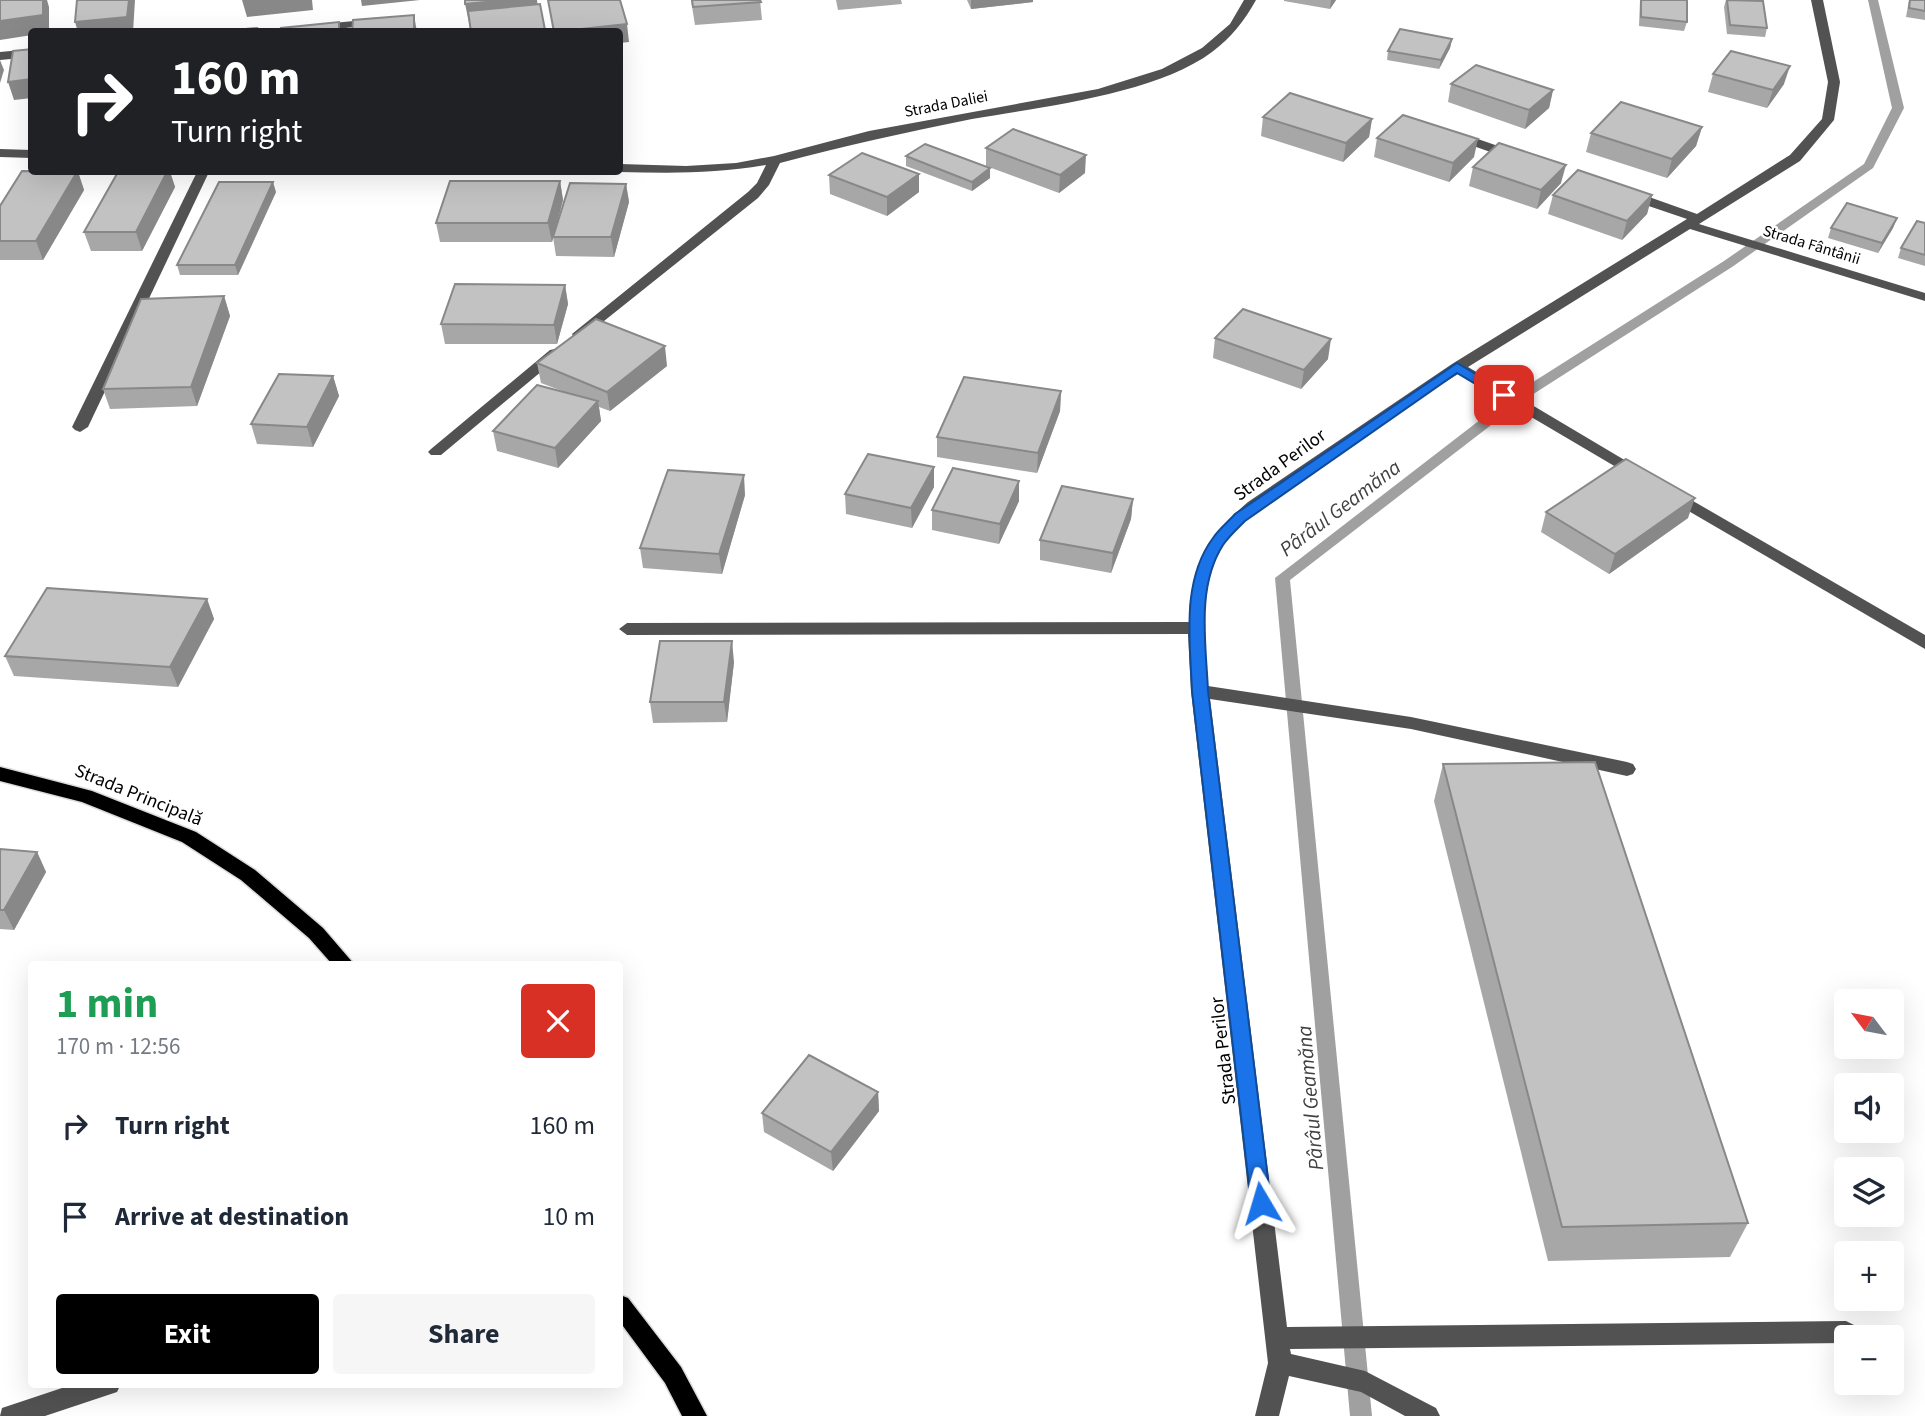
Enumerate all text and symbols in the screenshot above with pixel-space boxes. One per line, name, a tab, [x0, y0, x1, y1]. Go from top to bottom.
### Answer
text: 160 m	[171, 44, 300, 114]
icon: right	[56, 56, 147, 147]
street label: Strada Daliei	[902, 85, 990, 123]
text: Turn right	[171, 109, 302, 155]
street label: Strada Fântânii	[1760, 220, 1863, 270]
pin	[1474, 365, 1534, 425]
icon: arrive	[1485, 376, 1523, 414]
street label: Strada Perilor	[1228, 422, 1332, 508]
water label: Pârâul Geamăna	[1273, 452, 1407, 564]
street label: Strada Principală	[70, 757, 206, 833]
text: 1 min	[56, 974, 158, 1034]
button: close	[521, 984, 595, 1058]
north arrow	[1834, 989, 1904, 1059]
map controls	[1834, 989, 1904, 1395]
street label: Strada Perilor	[1203, 995, 1243, 1106]
water label: Pârâul Geamăna	[1289, 1024, 1331, 1172]
text: 170 m · 12:56	[56, 1030, 180, 1063]
button: sound	[1834, 1073, 1904, 1143]
icon: right	[56, 1107, 94, 1145]
text: Turn right	[115, 1107, 230, 1144]
text: 160 m	[529, 1107, 595, 1144]
button: layers	[1834, 1157, 1904, 1227]
position arrow	[1224, 1166, 1298, 1240]
icon: arrive	[56, 1198, 94, 1236]
text: Arrive at destination	[115, 1198, 349, 1235]
text: 10 m	[542, 1198, 595, 1235]
button: +	[1834, 1241, 1904, 1311]
button: Exit	[56, 1294, 319, 1374]
button: Share	[333, 1294, 595, 1374]
button: −	[1834, 1325, 1904, 1395]

